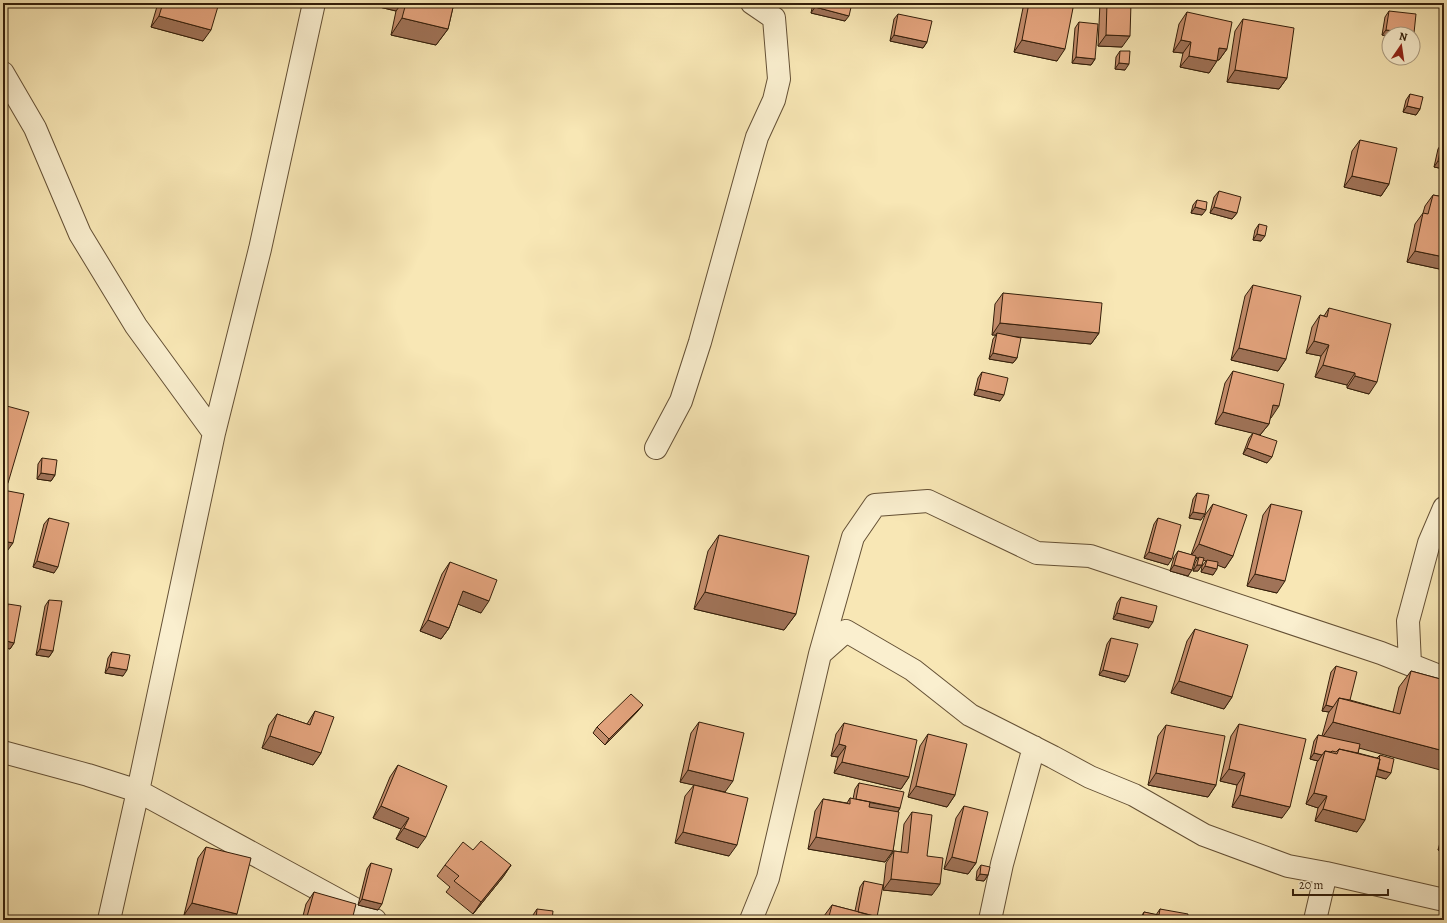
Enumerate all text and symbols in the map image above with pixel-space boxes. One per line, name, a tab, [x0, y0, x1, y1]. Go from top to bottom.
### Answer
north arrow	[1381, 26, 1421, 66]
text: N	[1398, 29, 1409, 45]
scale bar	[1293, 871, 1388, 897]
text: 20 m	[1299, 877, 1323, 893]

